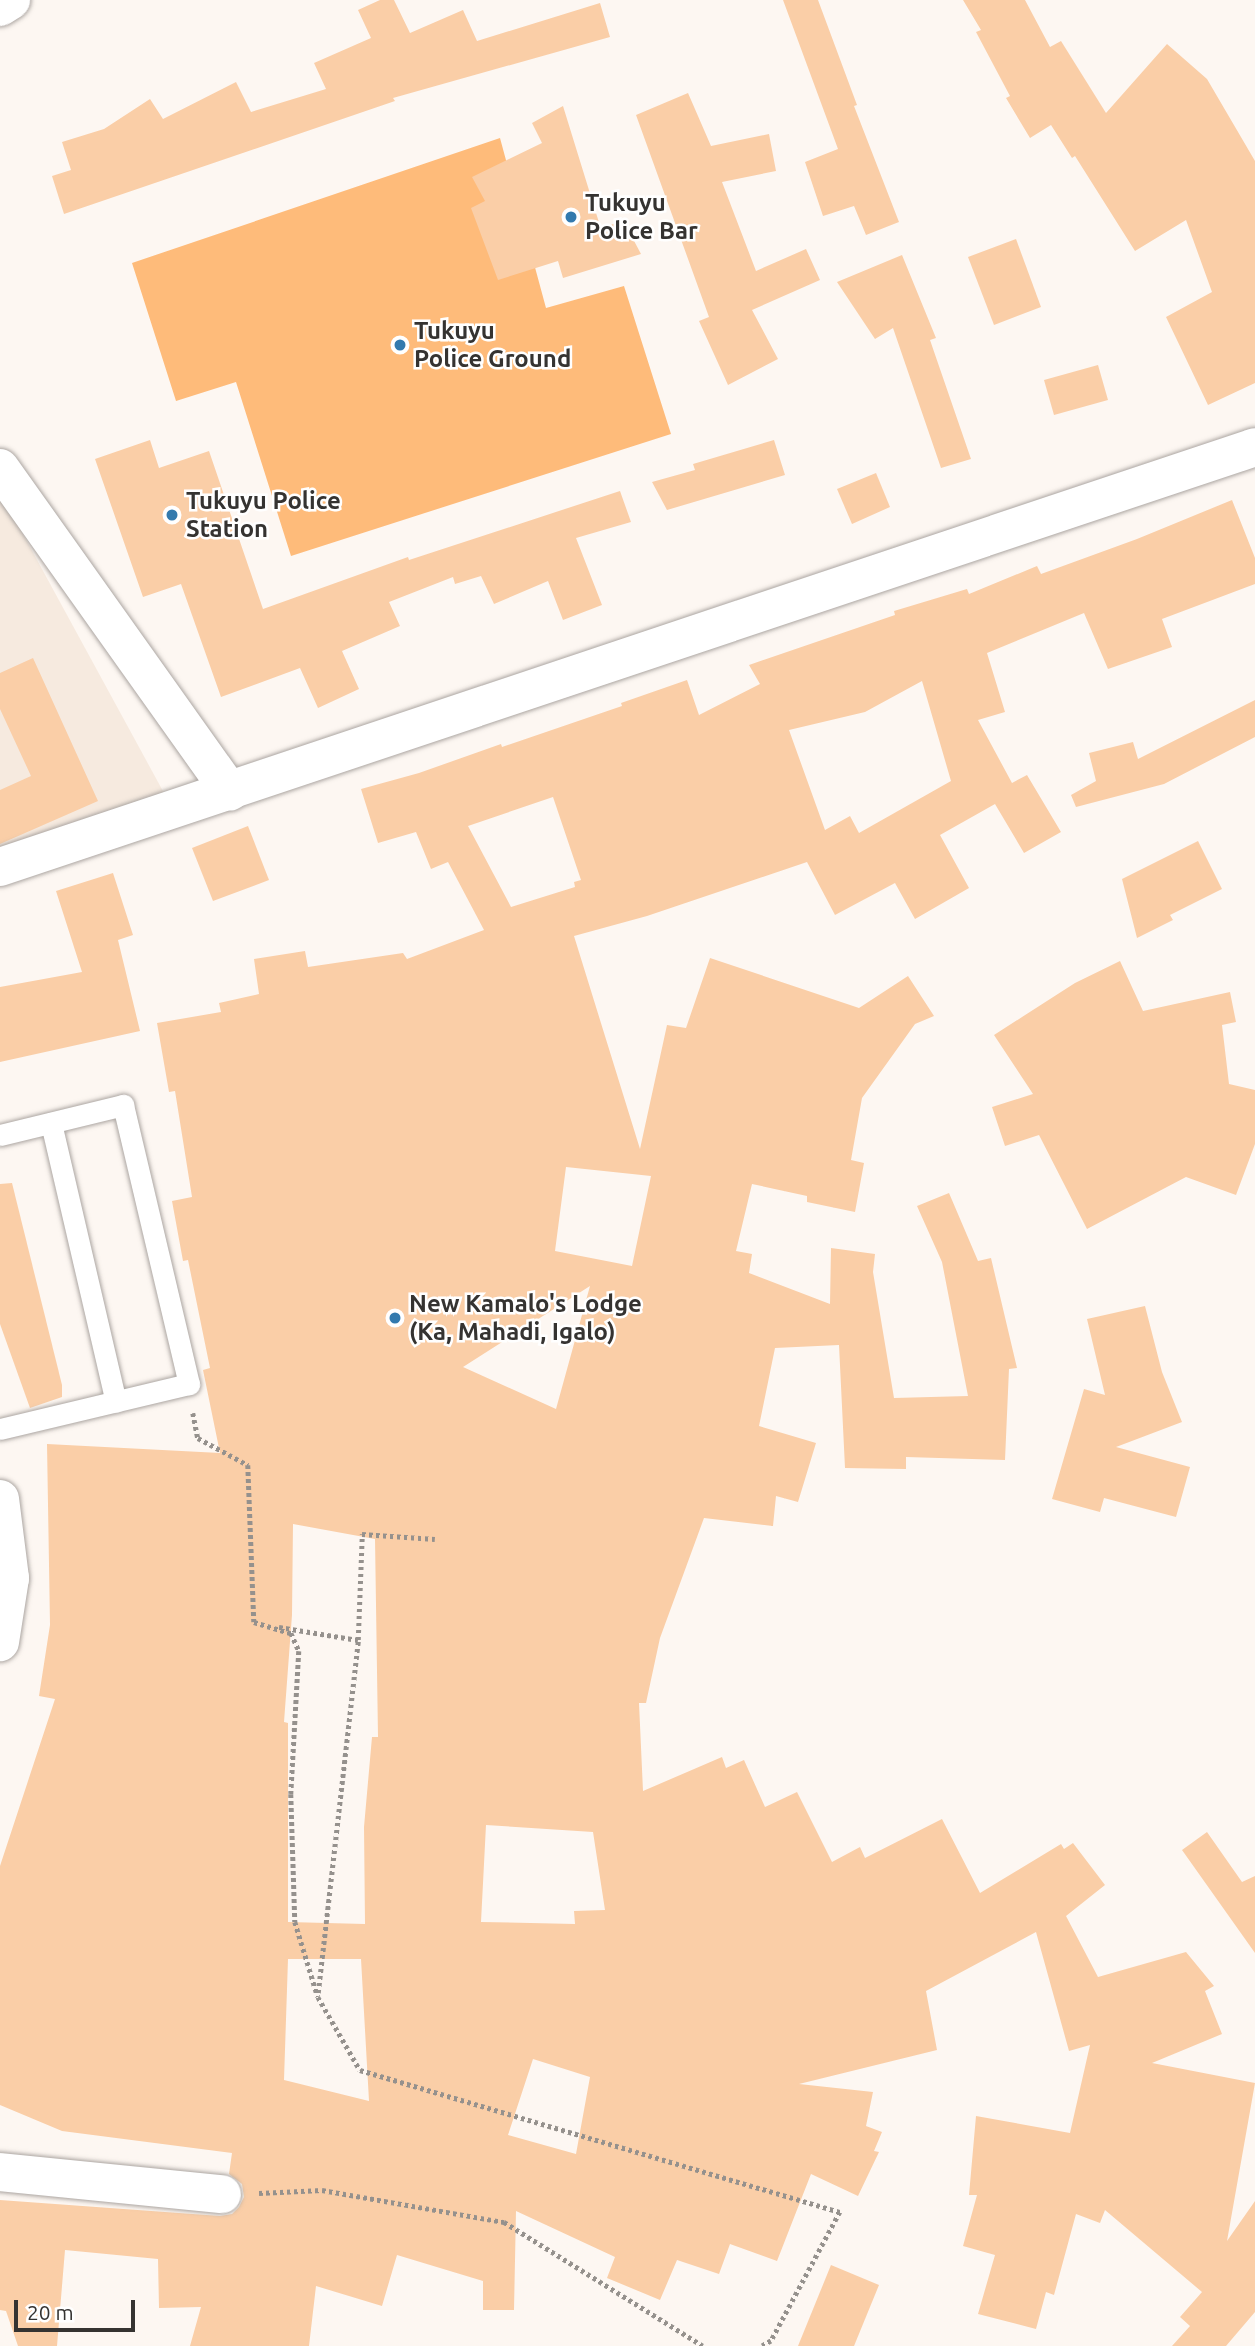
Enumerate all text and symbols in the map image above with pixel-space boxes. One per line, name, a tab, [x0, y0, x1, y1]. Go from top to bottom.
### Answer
place label: Tukuyu Police Bar	[585, 189, 698, 245]
marker: Tukuyu Police Bar	[563, 209, 579, 225]
place label: Tukuyu Police Ground	[414, 317, 571, 373]
marker: Tukuyu Police Ground	[392, 337, 408, 353]
place label: Tukuyu Police Station	[186, 487, 341, 543]
marker: Tukuyu Police Station	[164, 507, 180, 523]
place label: New Kamalo's Lodge (Ka, Mahadi, Igalo)	[409, 1290, 642, 1346]
marker: New Kamalo's Lodge (Ka, Mahadi, Igalo)	[387, 1310, 403, 1326]
scale bar	[18, 2286, 138, 2330]
text: 20 m	[27, 2300, 74, 2324]

